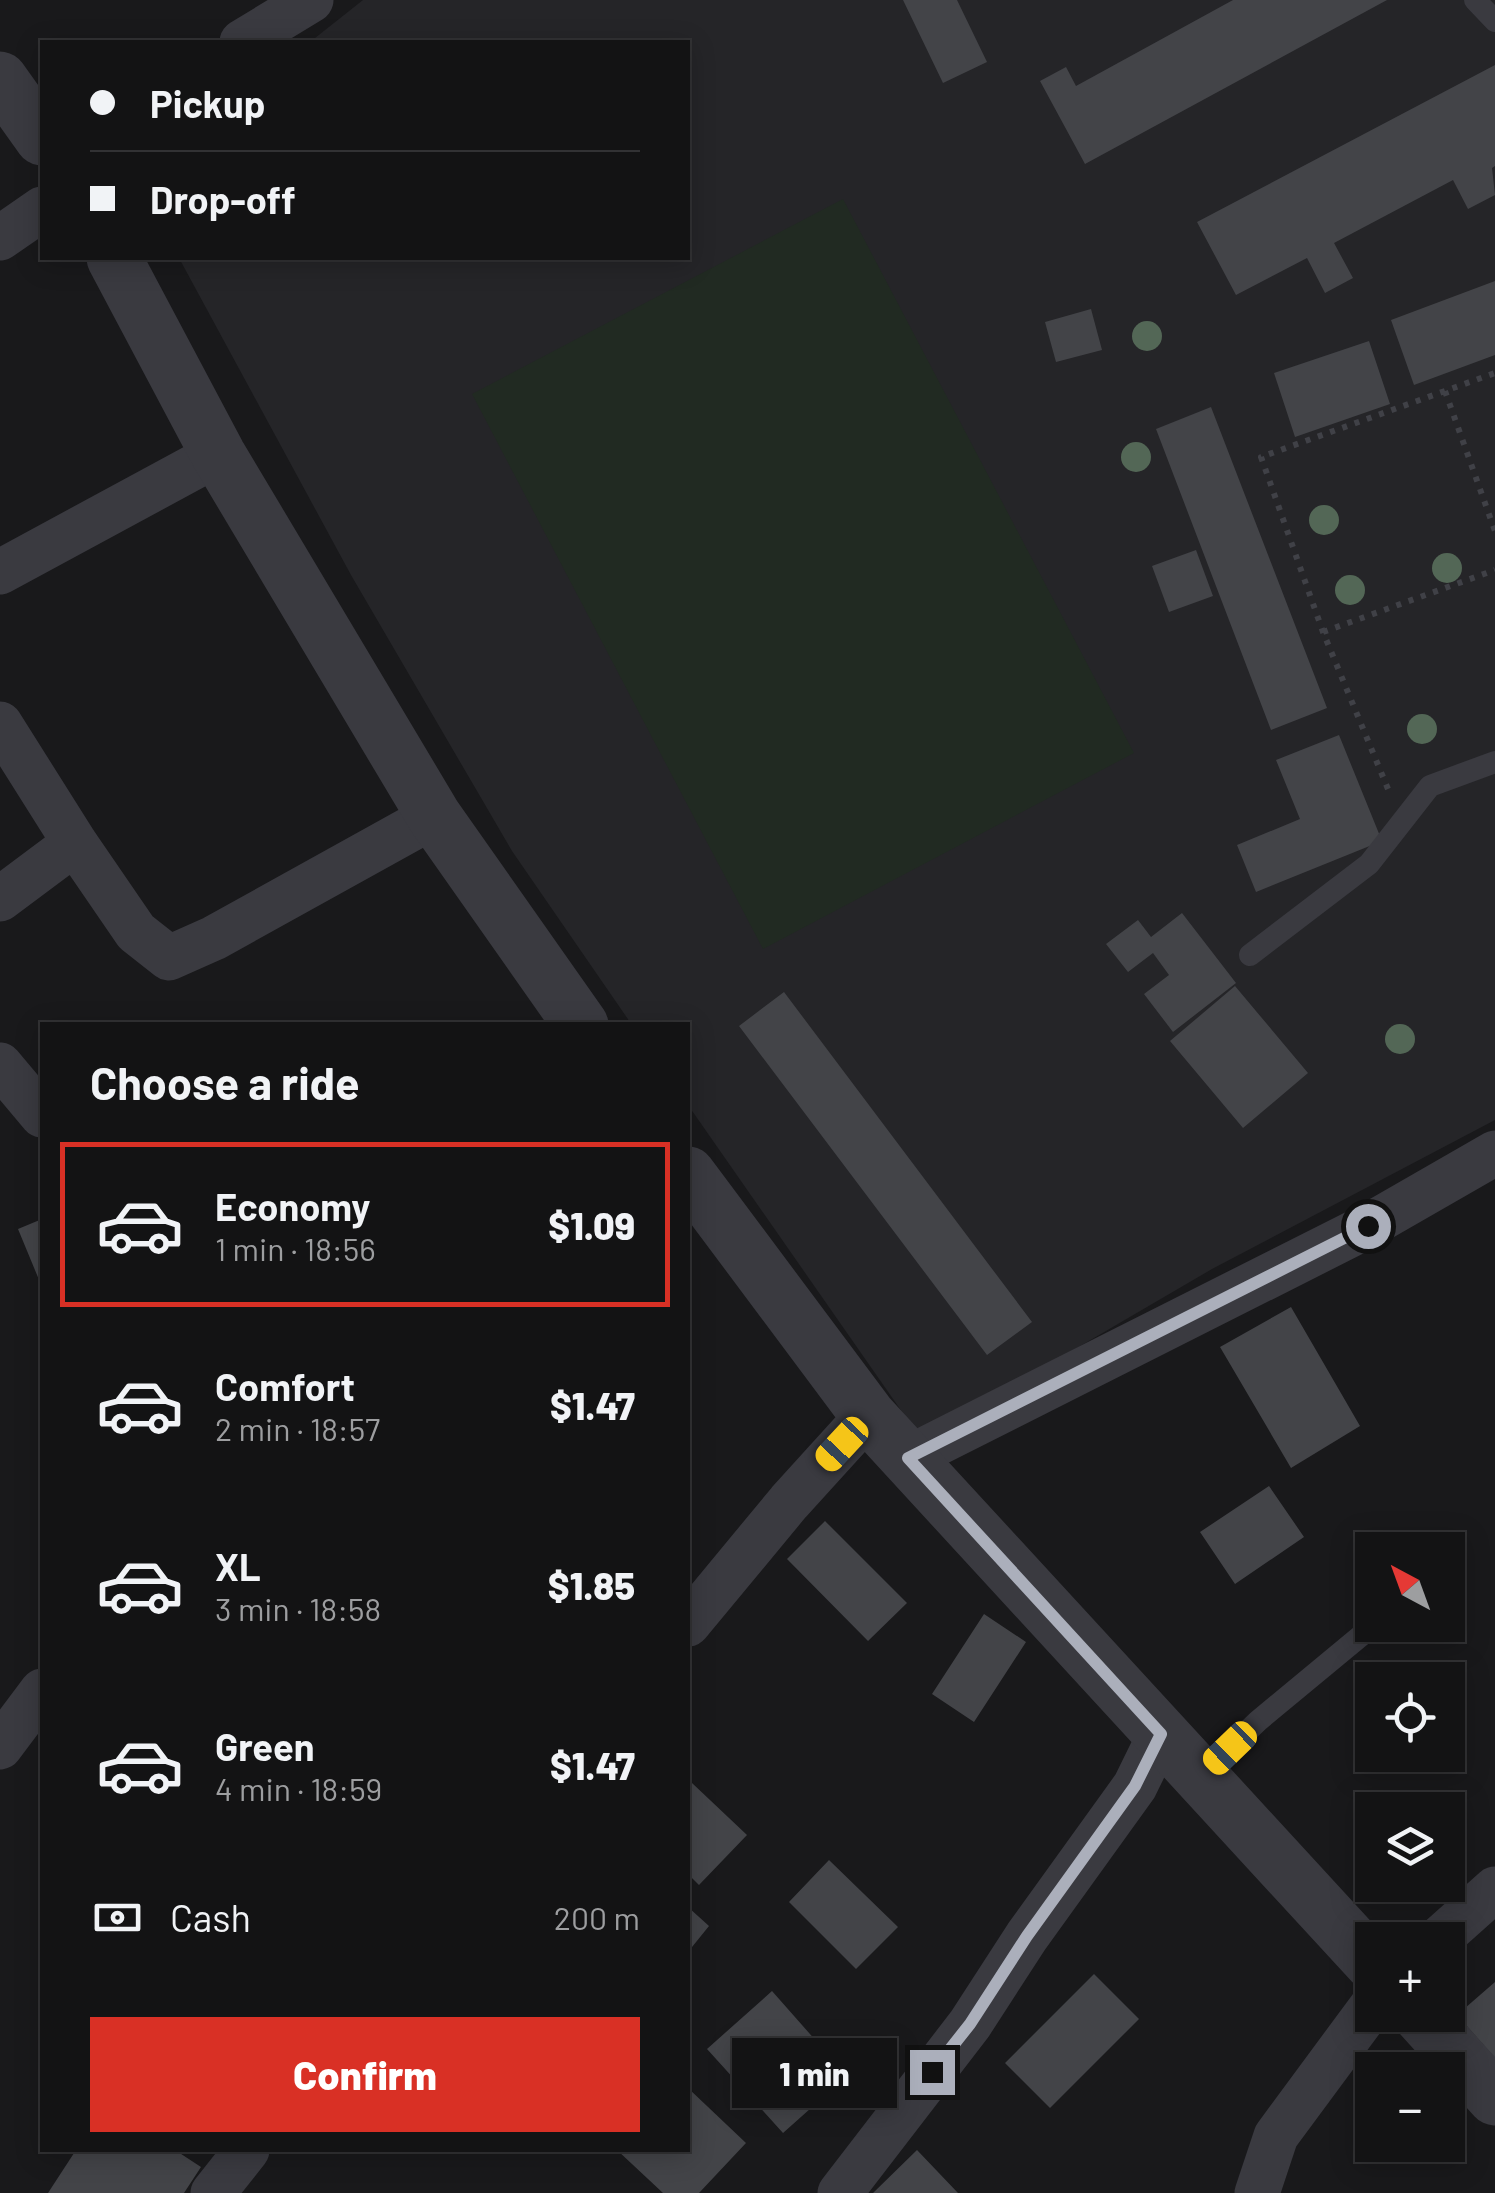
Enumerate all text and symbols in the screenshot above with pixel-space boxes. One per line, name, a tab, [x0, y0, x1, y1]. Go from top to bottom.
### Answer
text: Pickup	[150, 80, 265, 126]
text: Drop-off	[150, 176, 296, 222]
text: Choose a ride	[90, 1055, 360, 1109]
icon: car	[95, 1180, 185, 1270]
text: Economy	[215, 1183, 370, 1229]
text: $1.09	[548, 1202, 635, 1248]
route start	[1346, 1204, 1391, 1249]
text: 1 min · 18:56	[215, 1229, 376, 1267]
icon: car	[95, 1360, 185, 1450]
text: Comfort	[215, 1363, 355, 1409]
text: $1.47	[550, 1382, 635, 1428]
text: 2 min · 18:57	[215, 1409, 380, 1447]
car	[811, 1412, 873, 1476]
north arrow	[1355, 1532, 1465, 1642]
map controls	[1355, 1532, 1465, 2162]
icon: car	[95, 1540, 185, 1630]
text: XL	[215, 1543, 261, 1589]
text: $1.85	[548, 1562, 635, 1608]
text: 3 min · 18:58	[215, 1589, 381, 1627]
button: locate	[1355, 1662, 1465, 1772]
car	[1198, 1716, 1262, 1780]
icon: car	[95, 1720, 185, 1810]
text: Green	[215, 1723, 315, 1769]
text: $1.47	[550, 1742, 635, 1788]
text: 4 min · 18:59	[215, 1769, 382, 1807]
button: layers	[1355, 1792, 1465, 1902]
icon: cash	[90, 1890, 145, 1945]
text: Cash	[170, 1894, 251, 1940]
text: 200 m	[554, 1898, 640, 1936]
button: +	[1355, 1922, 1465, 2032]
button: Confirm	[90, 2017, 640, 2132]
callout: 1 min	[732, 2037, 897, 2107]
route end	[910, 2050, 955, 2095]
button: −	[1355, 2052, 1465, 2162]
text: 1 min	[779, 2054, 850, 2092]

